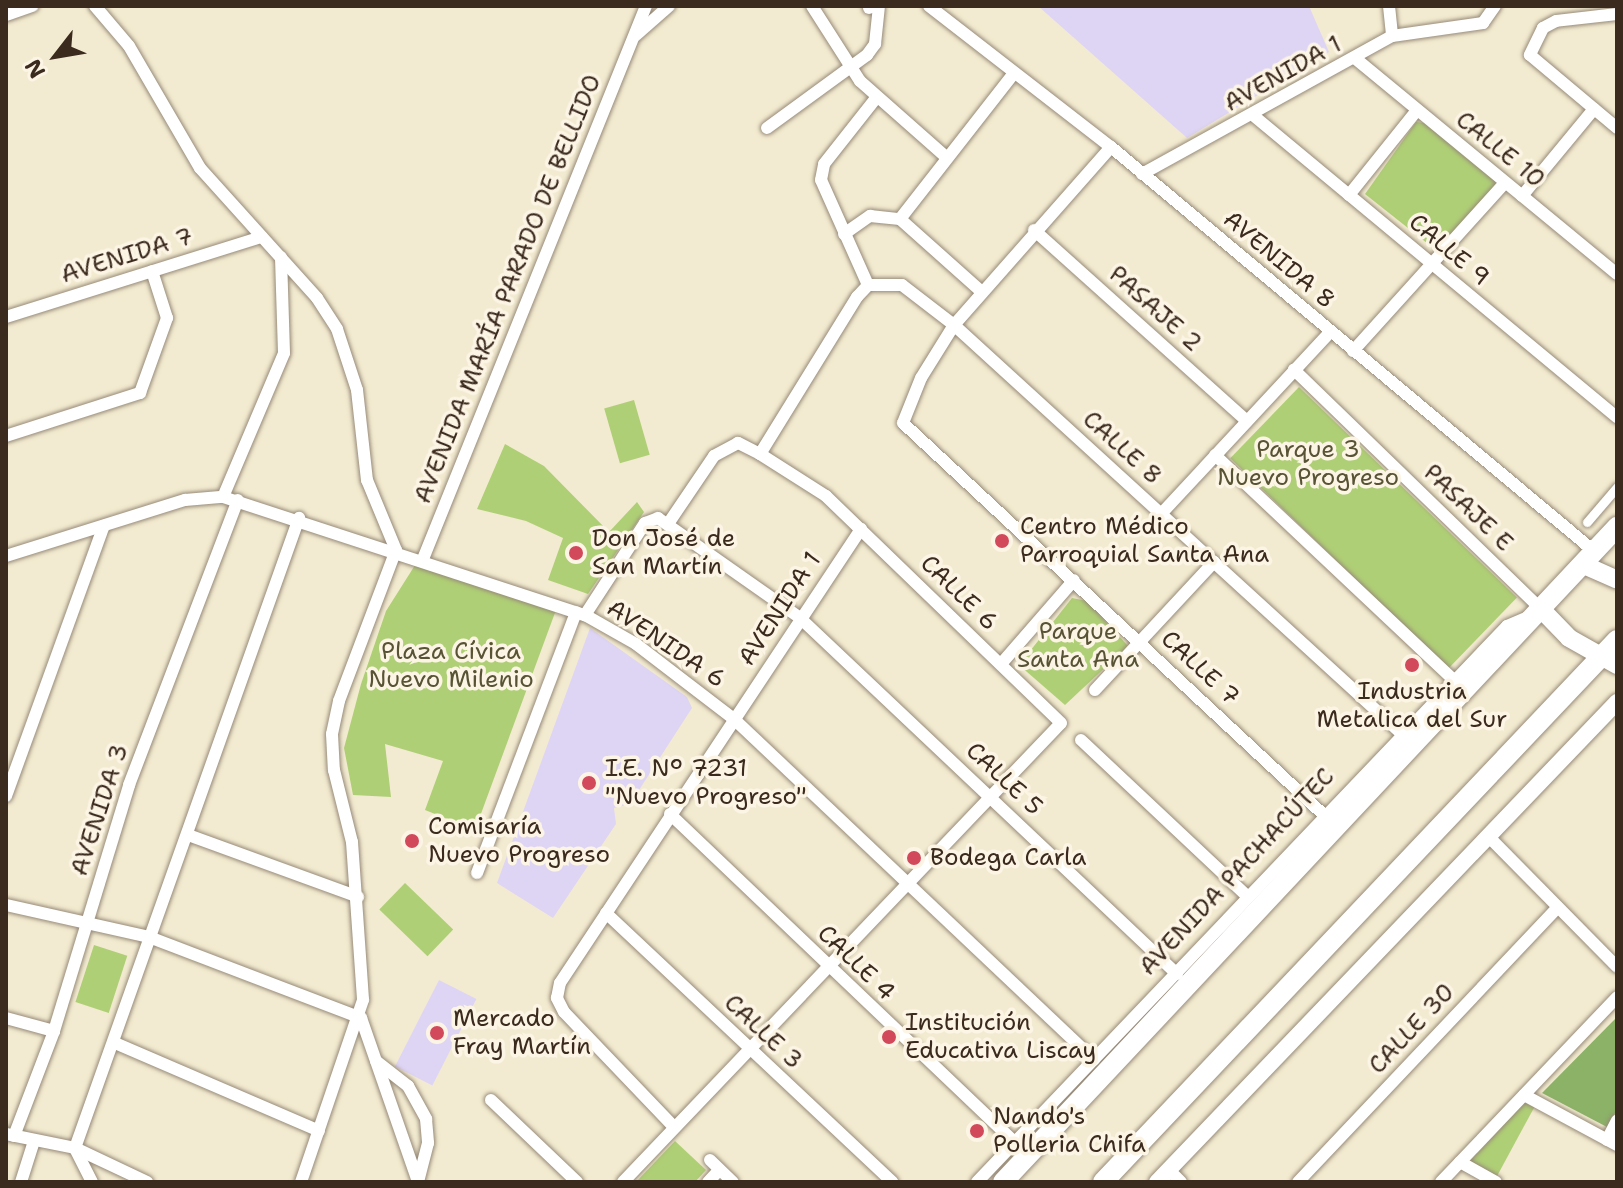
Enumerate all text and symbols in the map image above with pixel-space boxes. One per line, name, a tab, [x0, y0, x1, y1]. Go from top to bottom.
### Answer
north arrow	[16, 16, 96, 96]
street label: AVENIDA 1	[1219, 30, 1347, 118]
text: N	[18, 54, 52, 84]
street label: AVENIDA MARÍA PARADO DE BELLIDO	[409, 70, 607, 508]
street label: CALLE 10	[1450, 106, 1550, 194]
street label: AVENIDA 8	[1217, 205, 1341, 315]
street label: CALLE 9	[1403, 208, 1495, 292]
street label: AVENIDA 7	[57, 222, 197, 290]
street label: PASAJE 2	[1103, 260, 1207, 358]
street label: CALLE 8	[1077, 405, 1167, 491]
park label: Parque 3 Nuevo Progreso	[1217, 436, 1399, 492]
street label: PASAJE E	[1417, 458, 1519, 558]
place label: Centro Médico Parroquial Santa Ana	[1020, 513, 1269, 569]
place label: Don José de San Martín	[592, 525, 735, 581]
marker: Centro Médico Parroquial Santa Ana	[991, 530, 1013, 552]
marker: Don José de San Martín	[567, 544, 585, 562]
street label: AVENIDA 1	[733, 547, 827, 671]
street label: CALLE 6	[914, 549, 1004, 637]
street label: AVENIDA 6	[601, 594, 731, 694]
park label: Parque Santa Ana	[1017, 618, 1139, 674]
street label: CALLE 7	[1155, 625, 1245, 711]
park label: Plaza Cívica Nuevo Milenio	[368, 638, 534, 694]
marker: Industria Metalica del Sur	[1403, 656, 1421, 674]
place label: Industria Metalica del Sur	[1317, 678, 1507, 734]
street label: CALLE 5	[960, 736, 1048, 822]
street label: AVENIDA 3	[65, 741, 135, 879]
place label: I.E. N° 7231 "Nuevo Progreso"	[605, 755, 807, 811]
street label: AVENIDA PACHACÚTEC	[1134, 763, 1340, 981]
marker: I.E. N° 7231 "Nuevo Progreso"	[580, 774, 598, 792]
place label: Comisaría Nuevo Progreso	[428, 813, 610, 869]
marker: Comisaría Nuevo Progreso	[403, 832, 421, 850]
place label: Bodega Carla	[930, 844, 1086, 872]
marker: Bodega Carla	[905, 849, 923, 867]
street label: CALLE 4	[811, 919, 901, 1007]
street label: CALLE 30	[1363, 978, 1461, 1080]
street label: CALLE 3	[718, 989, 808, 1075]
place label: Mercado Fray Martín	[453, 1005, 591, 1061]
place label: Institución Educativa Liscay	[905, 1009, 1096, 1065]
marker: Mercado Fray Martín	[428, 1024, 446, 1042]
marker: Institución Educativa Liscay	[880, 1028, 898, 1046]
place label: Nando's Polleria Chifa	[993, 1103, 1146, 1159]
marker: Nando's Polleria Chifa	[968, 1122, 986, 1140]

